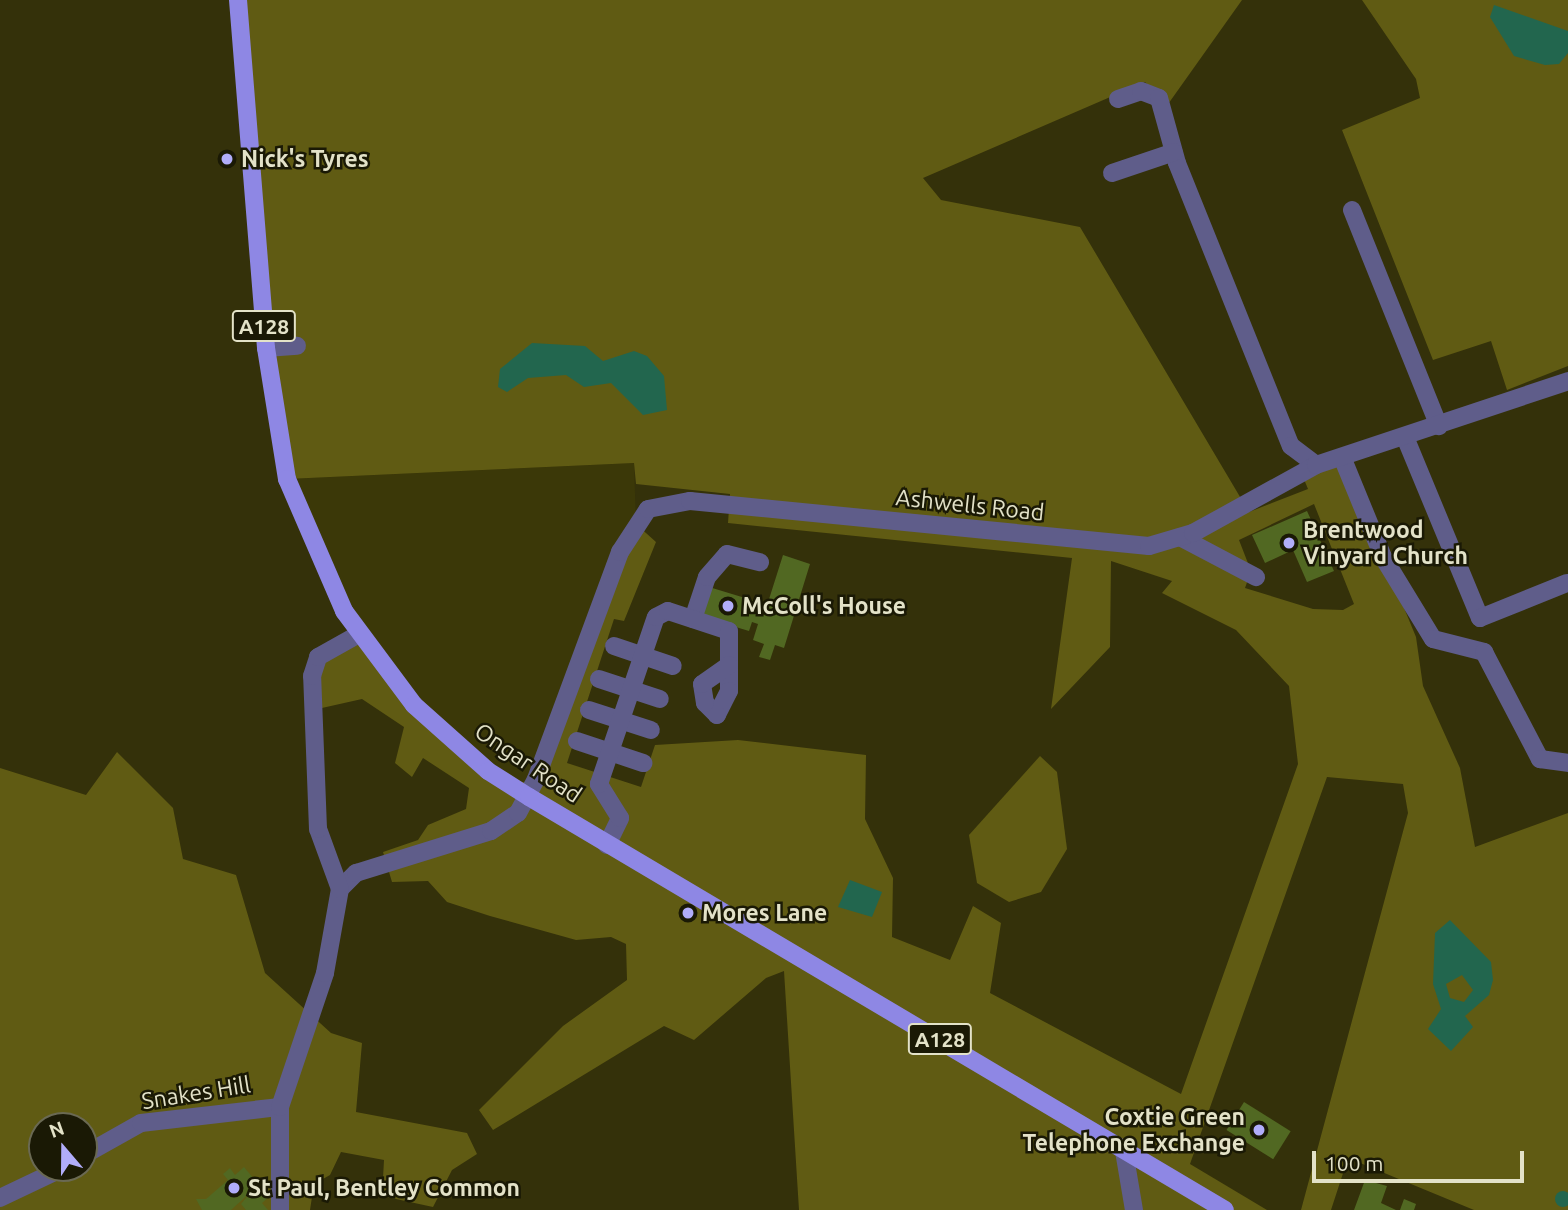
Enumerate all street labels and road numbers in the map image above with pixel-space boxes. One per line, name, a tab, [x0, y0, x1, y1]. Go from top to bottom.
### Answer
road number: A128	[231, 308, 297, 344]
street label: Ashwells Road	[894, 483, 1046, 527]
street label: Ongar Road	[469, 717, 587, 809]
road number: A128	[907, 1021, 973, 1056]
street label: Snakes Hill	[140, 1071, 252, 1115]

